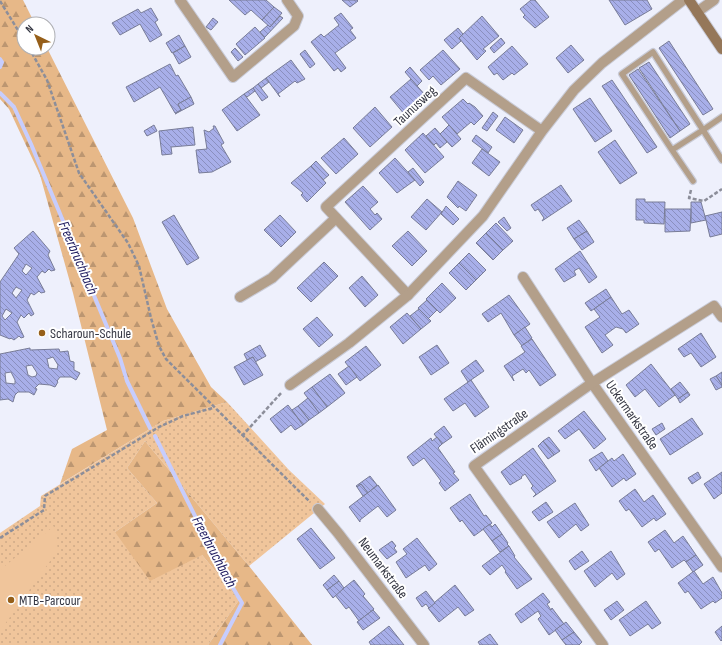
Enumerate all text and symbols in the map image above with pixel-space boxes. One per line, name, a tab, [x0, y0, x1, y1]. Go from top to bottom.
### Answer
north arrow	[16, 16, 56, 56]
text: N	[23, 22, 36, 36]
street label: Taunusweg	[390, 82, 440, 130]
water label: Freerbruchbach	[54, 218, 102, 298]
place label: Scharoun-Schule	[50, 325, 131, 342]
marker: Scharoun-Schule	[37, 328, 47, 338]
street label: Uckermarkstraße	[602, 377, 662, 453]
street label: Flämingstraße	[467, 405, 531, 457]
water label: Freerbruchbach	[187, 513, 241, 591]
street label: Neumarkstraße	[354, 534, 412, 602]
place label: MTB-Parcour	[19, 592, 81, 609]
marker: MTB-Parcour	[6, 595, 16, 605]

